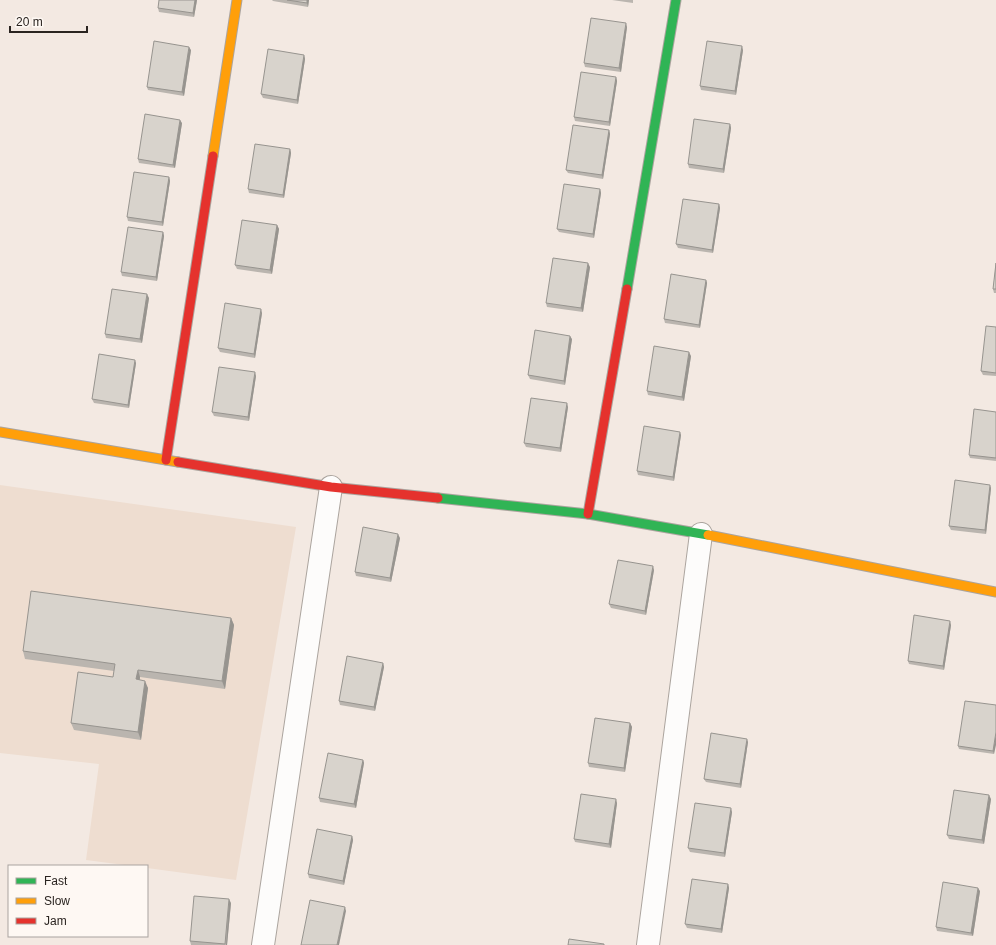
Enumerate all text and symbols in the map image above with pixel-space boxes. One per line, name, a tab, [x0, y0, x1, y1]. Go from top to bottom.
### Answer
scale bar	[10, 8, 87, 34]
text: 20 m	[16, 15, 43, 29]
legend	[8, 865, 148, 937]
text: Fast	[44, 874, 68, 888]
text: Slow	[44, 894, 70, 908]
text: Jam	[44, 914, 67, 928]

